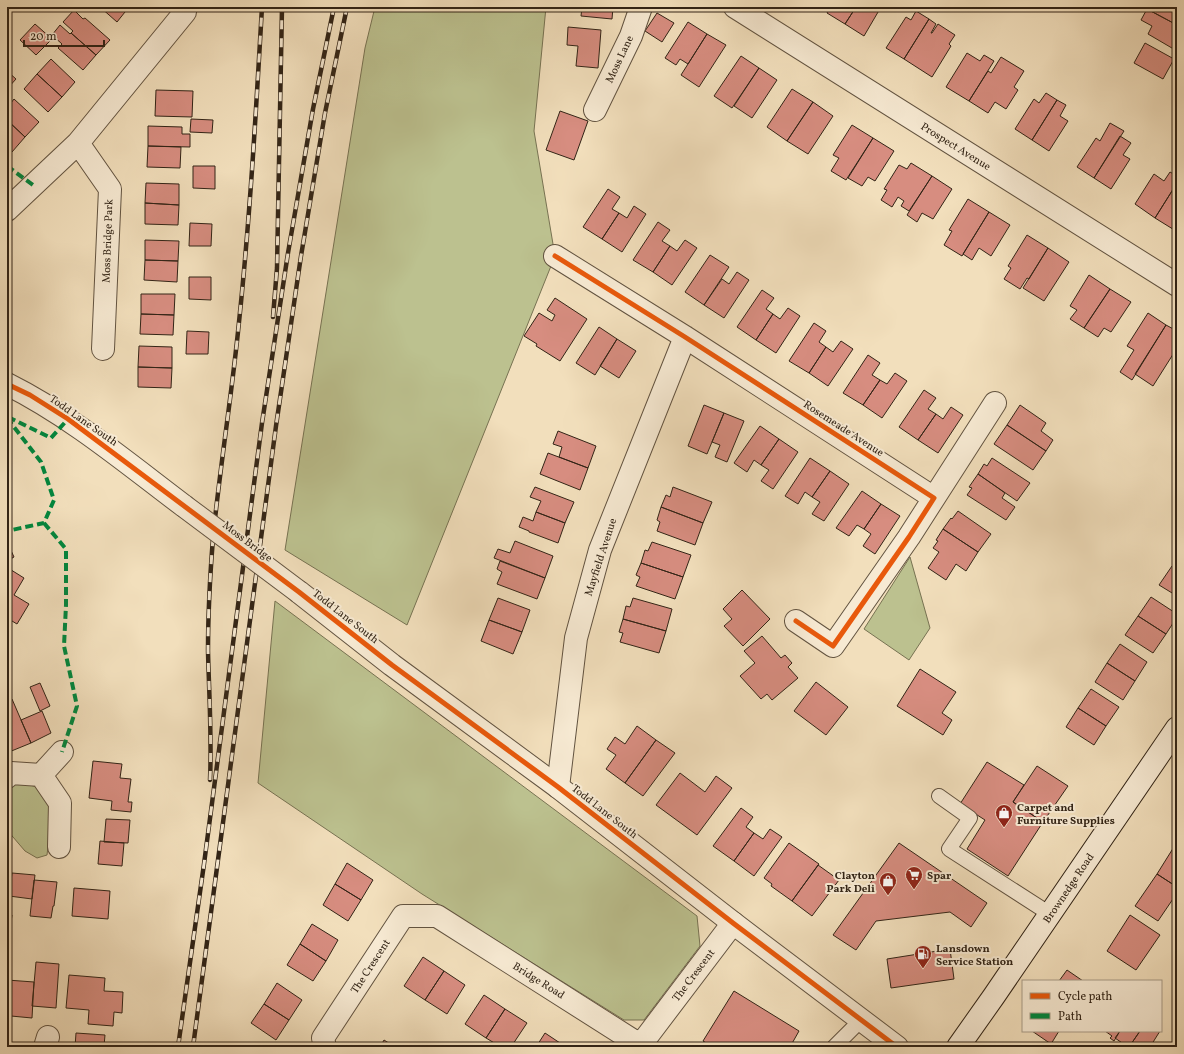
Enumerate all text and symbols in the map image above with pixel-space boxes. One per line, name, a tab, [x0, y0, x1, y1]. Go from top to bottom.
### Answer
scale bar	[24, 22, 104, 48]
text: 20 m	[30, 29, 57, 45]
street label: Moss Lane	[603, 33, 638, 86]
street label: Prospect Avenue	[917, 120, 993, 175]
street label: Moss Bridge Park	[100, 199, 117, 283]
street label: Todd Lane South	[46, 392, 121, 451]
street label: Rosemeade Avenue	[800, 398, 886, 461]
street label: Mayfield Avenue	[582, 517, 621, 598]
street label: Moss Bridge	[219, 518, 275, 566]
street label: Todd Lane South	[309, 587, 382, 648]
street label: Todd Lane South	[568, 782, 641, 843]
place label: Carpet and Furniture Supplies	[1017, 801, 1115, 829]
shop icon: Carpet and Furniture Supplies	[994, 803, 1014, 828]
street label: Brownedge Road	[1040, 851, 1098, 927]
supermarket icon: Spar	[904, 865, 924, 890]
place label: Clayton Park Deli	[827, 869, 875, 897]
place label: Spar	[927, 869, 952, 884]
shop icon: Clayton Park Deli	[878, 871, 898, 896]
street label: The Crescent	[348, 936, 395, 997]
place label: Lansdown Service Station	[936, 942, 1013, 970]
fuel station icon: Lansdown Service Station	[913, 944, 933, 969]
street label: The Crescent	[669, 946, 719, 1005]
street label: Bridge Road	[509, 959, 567, 1003]
legend	[1022, 980, 1162, 1032]
text: Cycle path	[1058, 989, 1113, 1005]
text: Path	[1058, 1009, 1082, 1025]

